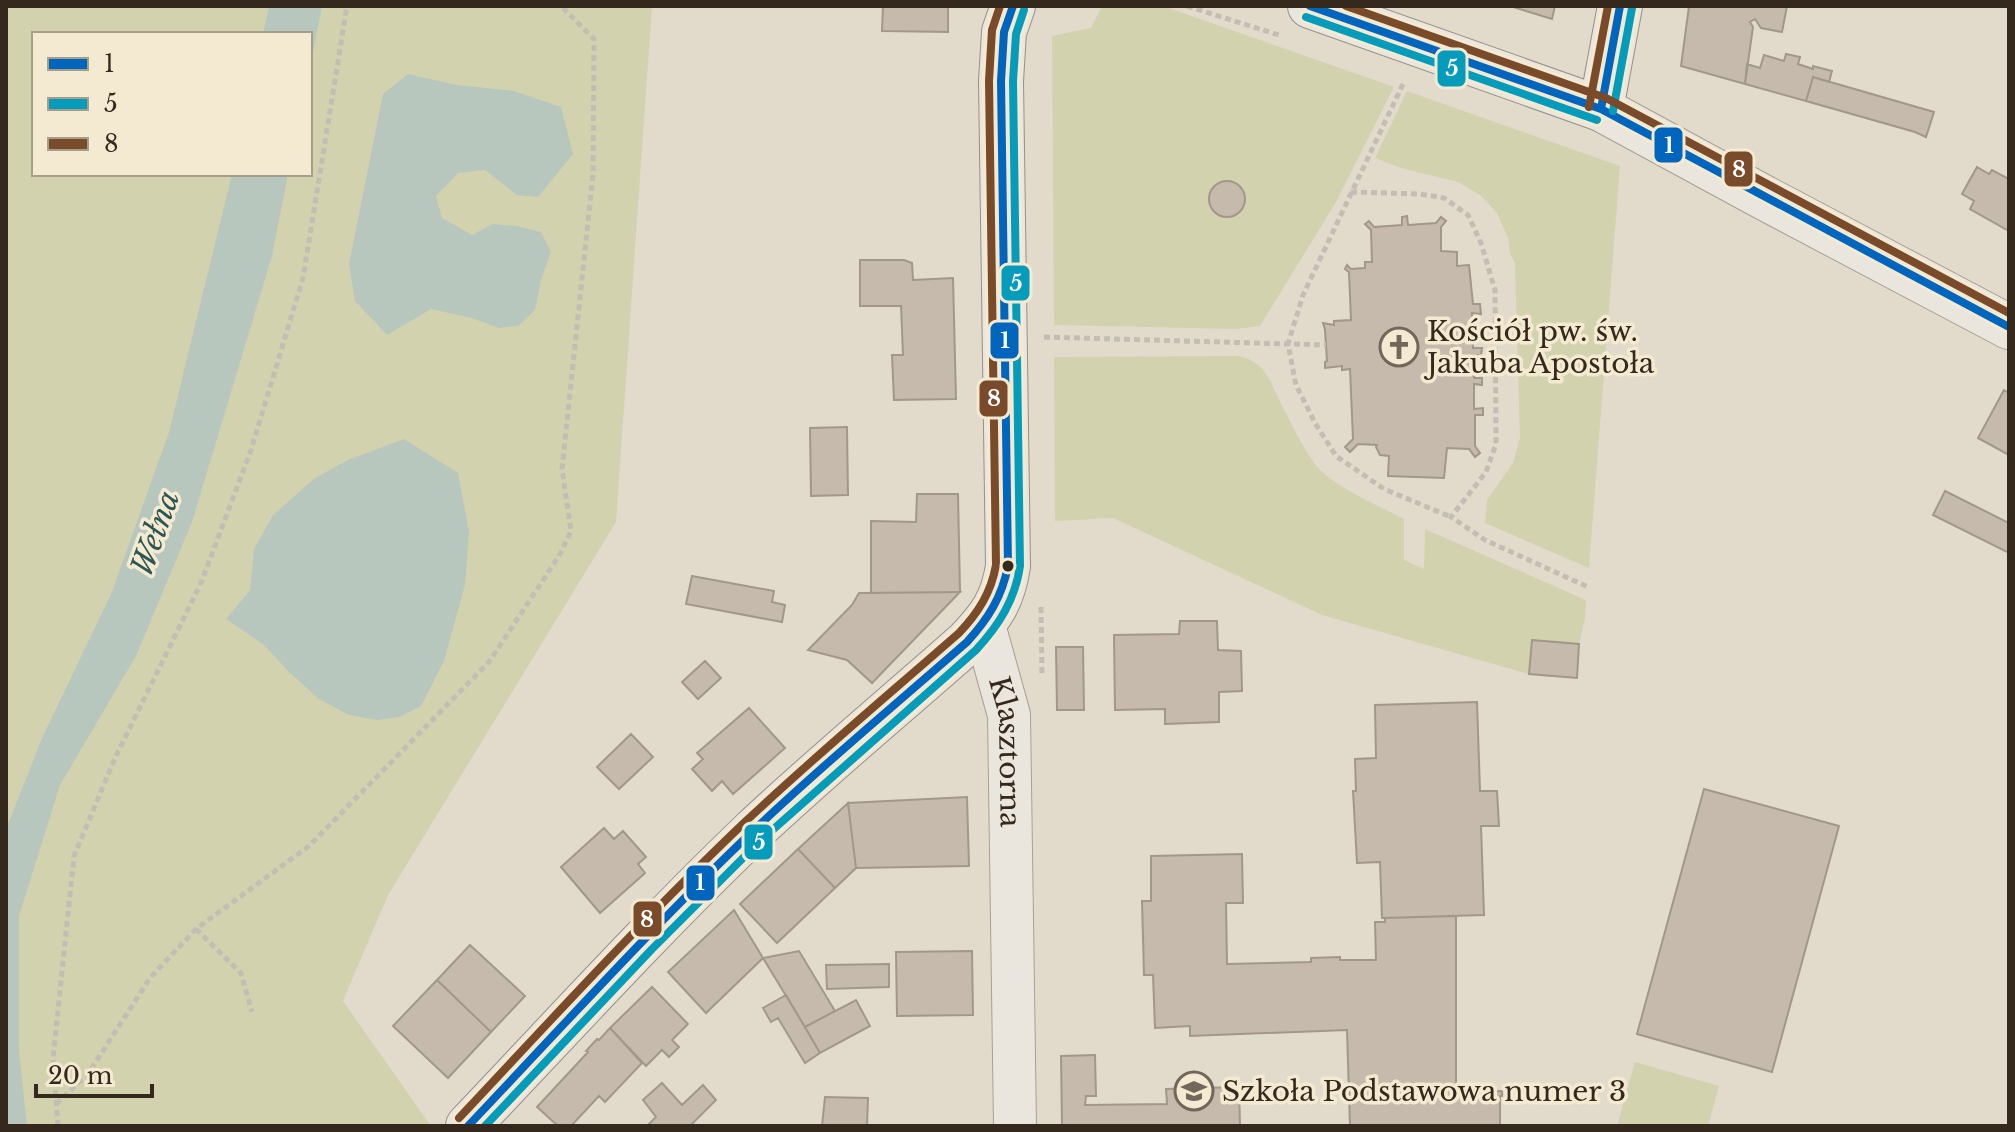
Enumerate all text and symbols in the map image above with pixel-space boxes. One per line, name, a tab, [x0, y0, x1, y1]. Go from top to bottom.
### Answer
legend	[32, 32, 312, 176]
text: 1	[104, 49, 115, 78]
line badge: 5	[1436, 49, 1467, 88]
text: 5	[1445, 55, 1459, 82]
text: 5	[104, 89, 118, 118]
line badge: 1	[1653, 126, 1684, 164]
text: 8	[104, 129, 119, 158]
text: 1	[1664, 132, 1674, 159]
line badge: 8	[1723, 150, 1754, 188]
text: 8	[1732, 156, 1746, 183]
line badge: 5	[1000, 264, 1031, 302]
text: 5	[1009, 270, 1023, 297]
place label: Kościół pw. św. Jakuba Apostoła	[1423, 314, 1655, 381]
line badge: 1	[989, 321, 1020, 360]
church icon: Kościół pw. św. Jakuba Apostoła	[1378, 326, 1420, 368]
text: 1	[1000, 327, 1010, 354]
line badge: 8	[978, 379, 1009, 418]
text: 8	[987, 385, 1001, 412]
water label: Wełna	[123, 486, 187, 580]
unlabelled marker	[1000, 558, 1016, 574]
street label: Klasztorna	[982, 672, 1028, 828]
line badge: 5	[743, 823, 774, 861]
text: 5	[752, 829, 766, 856]
line badge: 1	[685, 864, 716, 902]
text: 1	[695, 869, 705, 896]
line badge: 8	[632, 900, 663, 938]
text: 8	[640, 906, 654, 933]
scale bar	[36, 1048, 152, 1098]
text: 20 m	[48, 1061, 113, 1090]
school or university icon: Szkoła Podstawowa numer 3	[1173, 1070, 1215, 1112]
place label: Szkoła Podstawowa numer 3	[1222, 1074, 1626, 1109]

